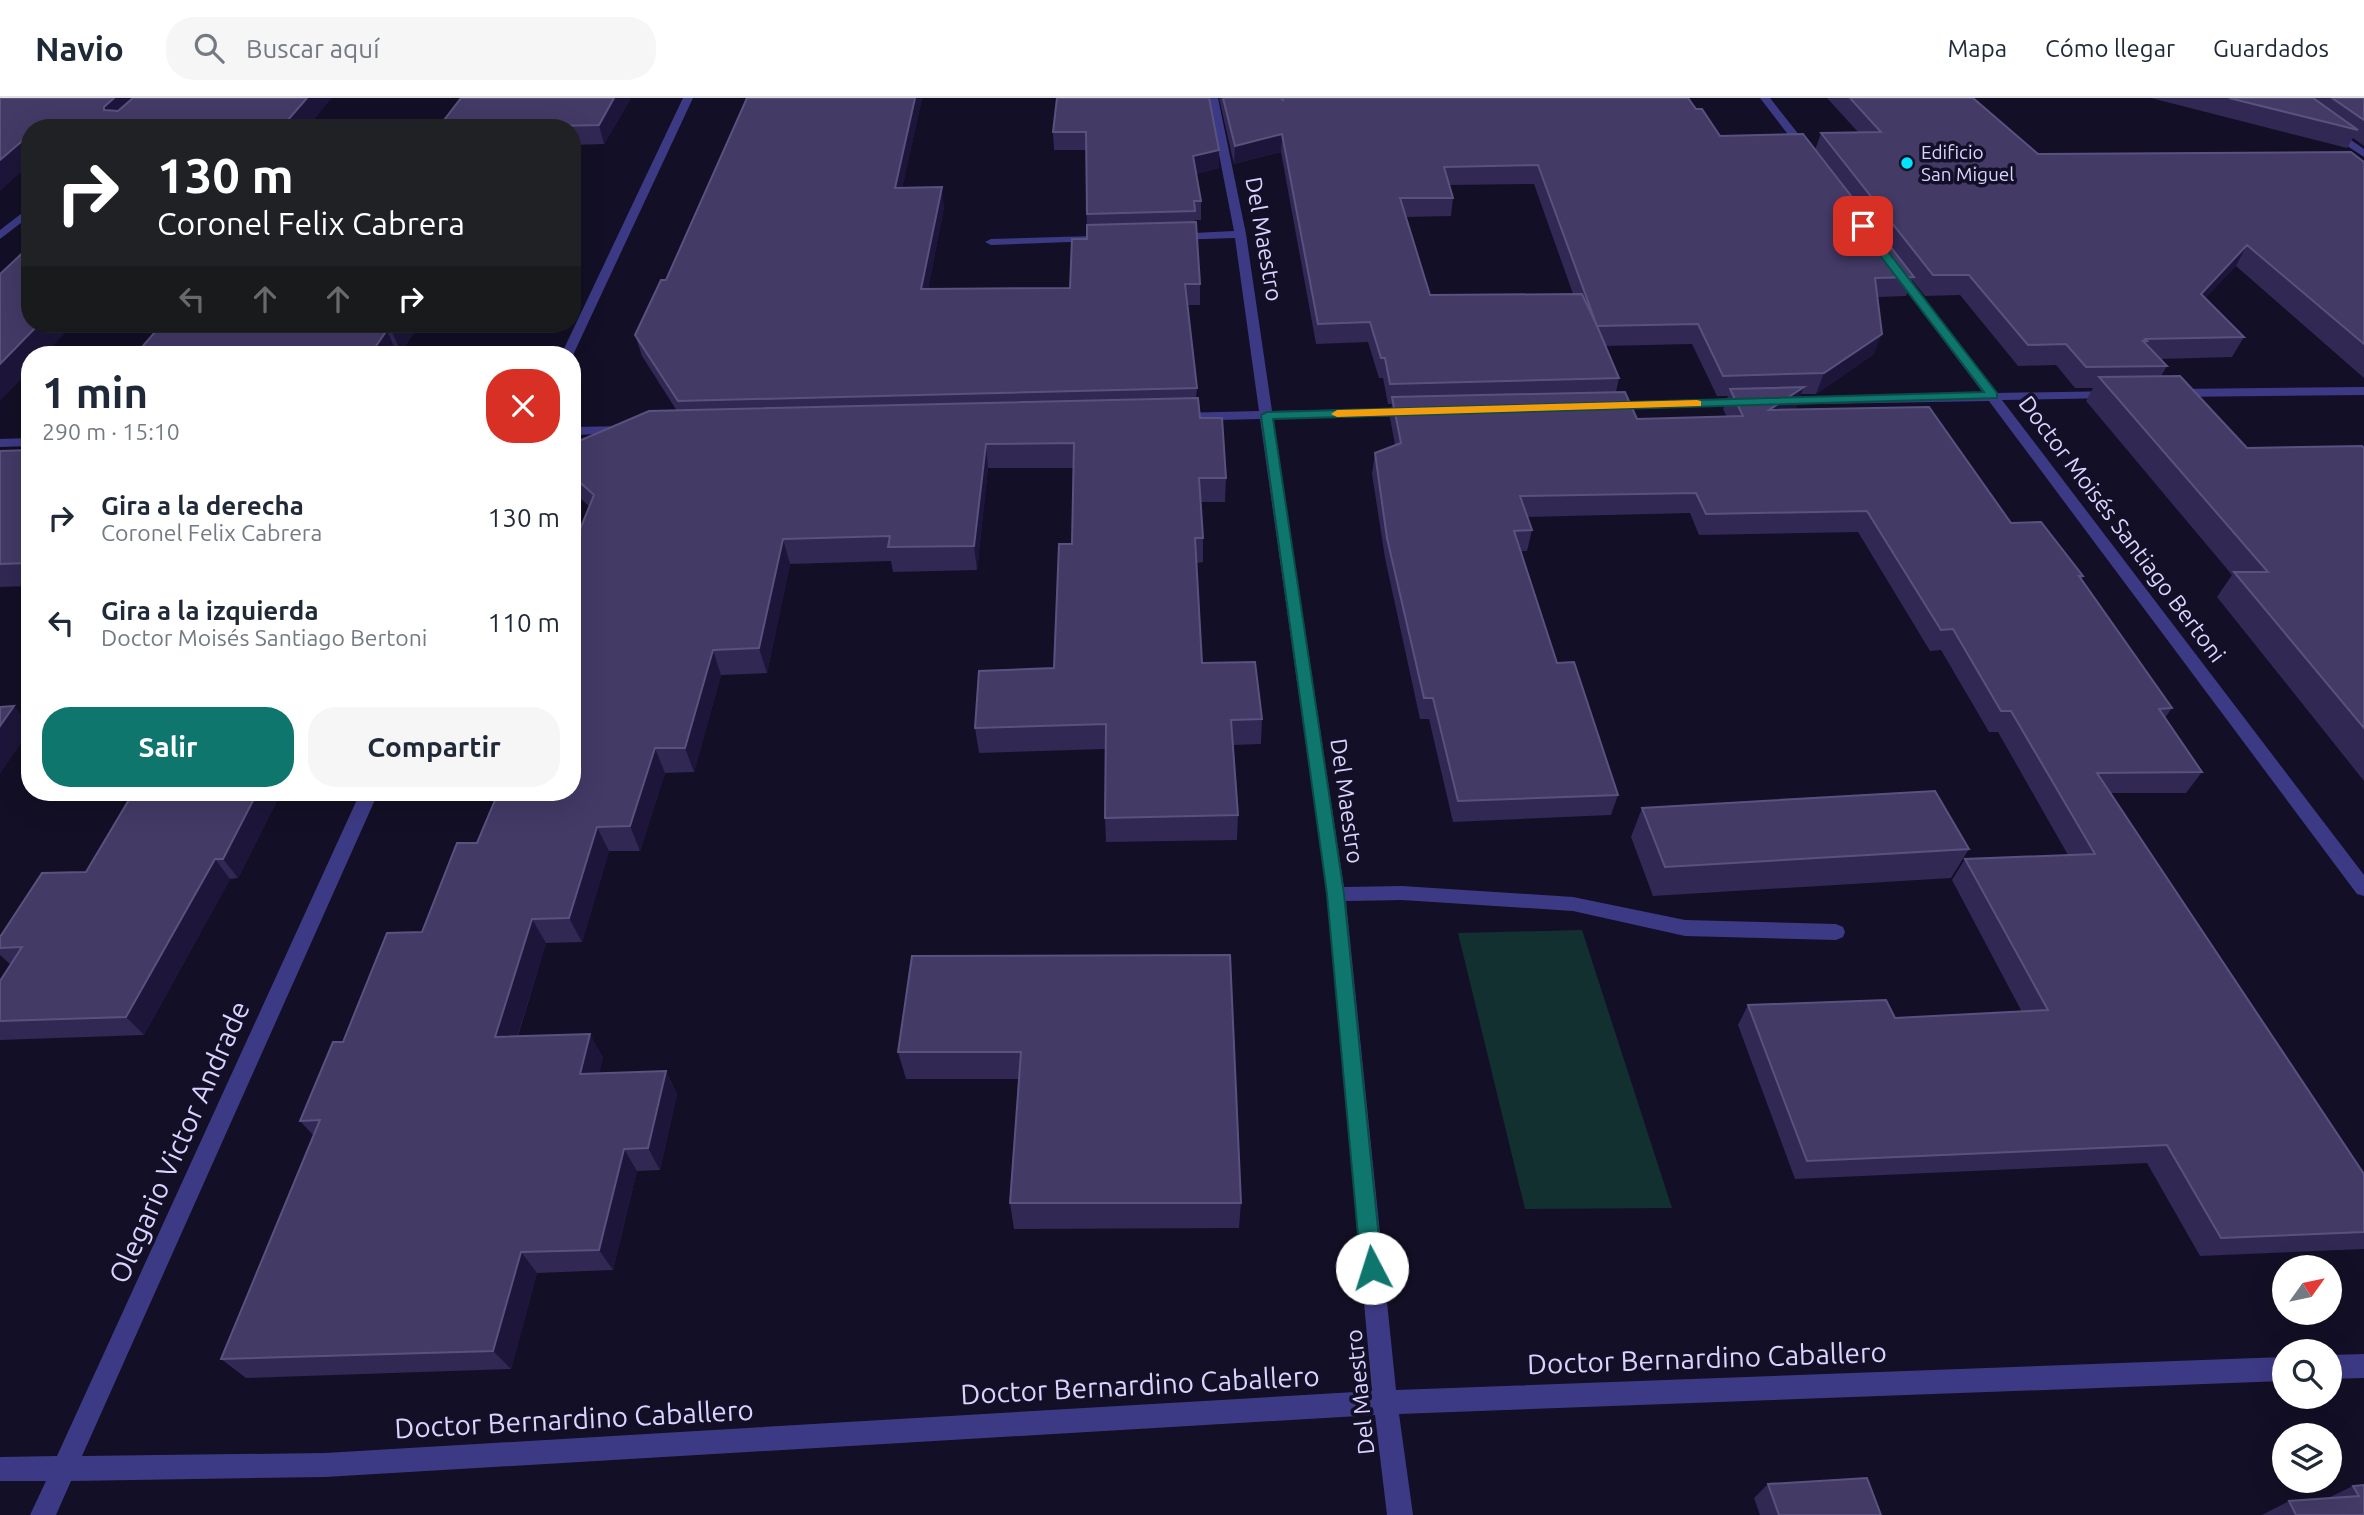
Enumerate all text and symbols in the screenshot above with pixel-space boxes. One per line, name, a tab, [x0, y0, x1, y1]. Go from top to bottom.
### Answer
search box	[166, 17, 656, 80]
icon: search	[190, 29, 228, 67]
text: Navio	[35, 30, 124, 67]
text: Buscar aquí	[246, 34, 379, 63]
text: Mapa	[1947, 35, 2007, 62]
text: Cómo llegar	[2045, 35, 2175, 62]
text: Guardados	[2213, 35, 2329, 62]
place label: Edificio San Miguel	[1921, 141, 2014, 185]
icon: right	[42, 147, 133, 238]
text: 130 m	[157, 147, 294, 202]
marker: Edificio San Miguel	[1899, 155, 1915, 171]
street label: Del Maestro	[1241, 175, 1288, 303]
pin	[1833, 196, 1893, 256]
text: Coronel Felix Cabrera	[157, 205, 465, 241]
icon: arrive	[1844, 207, 1882, 245]
icon: left	[173, 280, 211, 318]
icon: ahead	[246, 280, 284, 318]
icon: ahead	[319, 280, 357, 318]
icon: right	[392, 280, 430, 318]
text: 1 min	[42, 369, 148, 416]
button: close	[486, 369, 560, 443]
street label: Doctor Moisés Santiago Bertoni	[2014, 391, 2231, 667]
text: 290 m · 15:10	[42, 419, 180, 444]
text: Gira a la derecha	[101, 491, 304, 520]
icon: right	[42, 499, 80, 537]
text: 130 m	[488, 503, 560, 532]
text: Coronel Felix Cabrera	[101, 520, 322, 545]
text: Gira a la izquierda	[101, 596, 319, 625]
icon: left	[42, 604, 80, 642]
text: 110 m	[488, 608, 560, 637]
text: Doctor Moisés Santiago Bertoni	[101, 625, 427, 650]
button: Salir	[42, 707, 294, 787]
button: Compartir	[308, 707, 560, 787]
street label: Del Maestro	[1326, 737, 1369, 865]
street label: Olegario Victor Andrade	[102, 996, 255, 1288]
position arrow	[1335, 1231, 1409, 1305]
north arrow	[2272, 1255, 2342, 1325]
map controls	[2272, 1255, 2342, 1493]
street label: Del Maestro	[1340, 1328, 1379, 1456]
street label: Doctor Bernardino Caballero	[1527, 1336, 1887, 1379]
button: search	[2272, 1339, 2342, 1409]
street label: Doctor Bernardino Caballero	[960, 1360, 1320, 1409]
street label: Doctor Bernardino Caballero	[394, 1394, 754, 1443]
button: layers	[2272, 1423, 2342, 1493]

